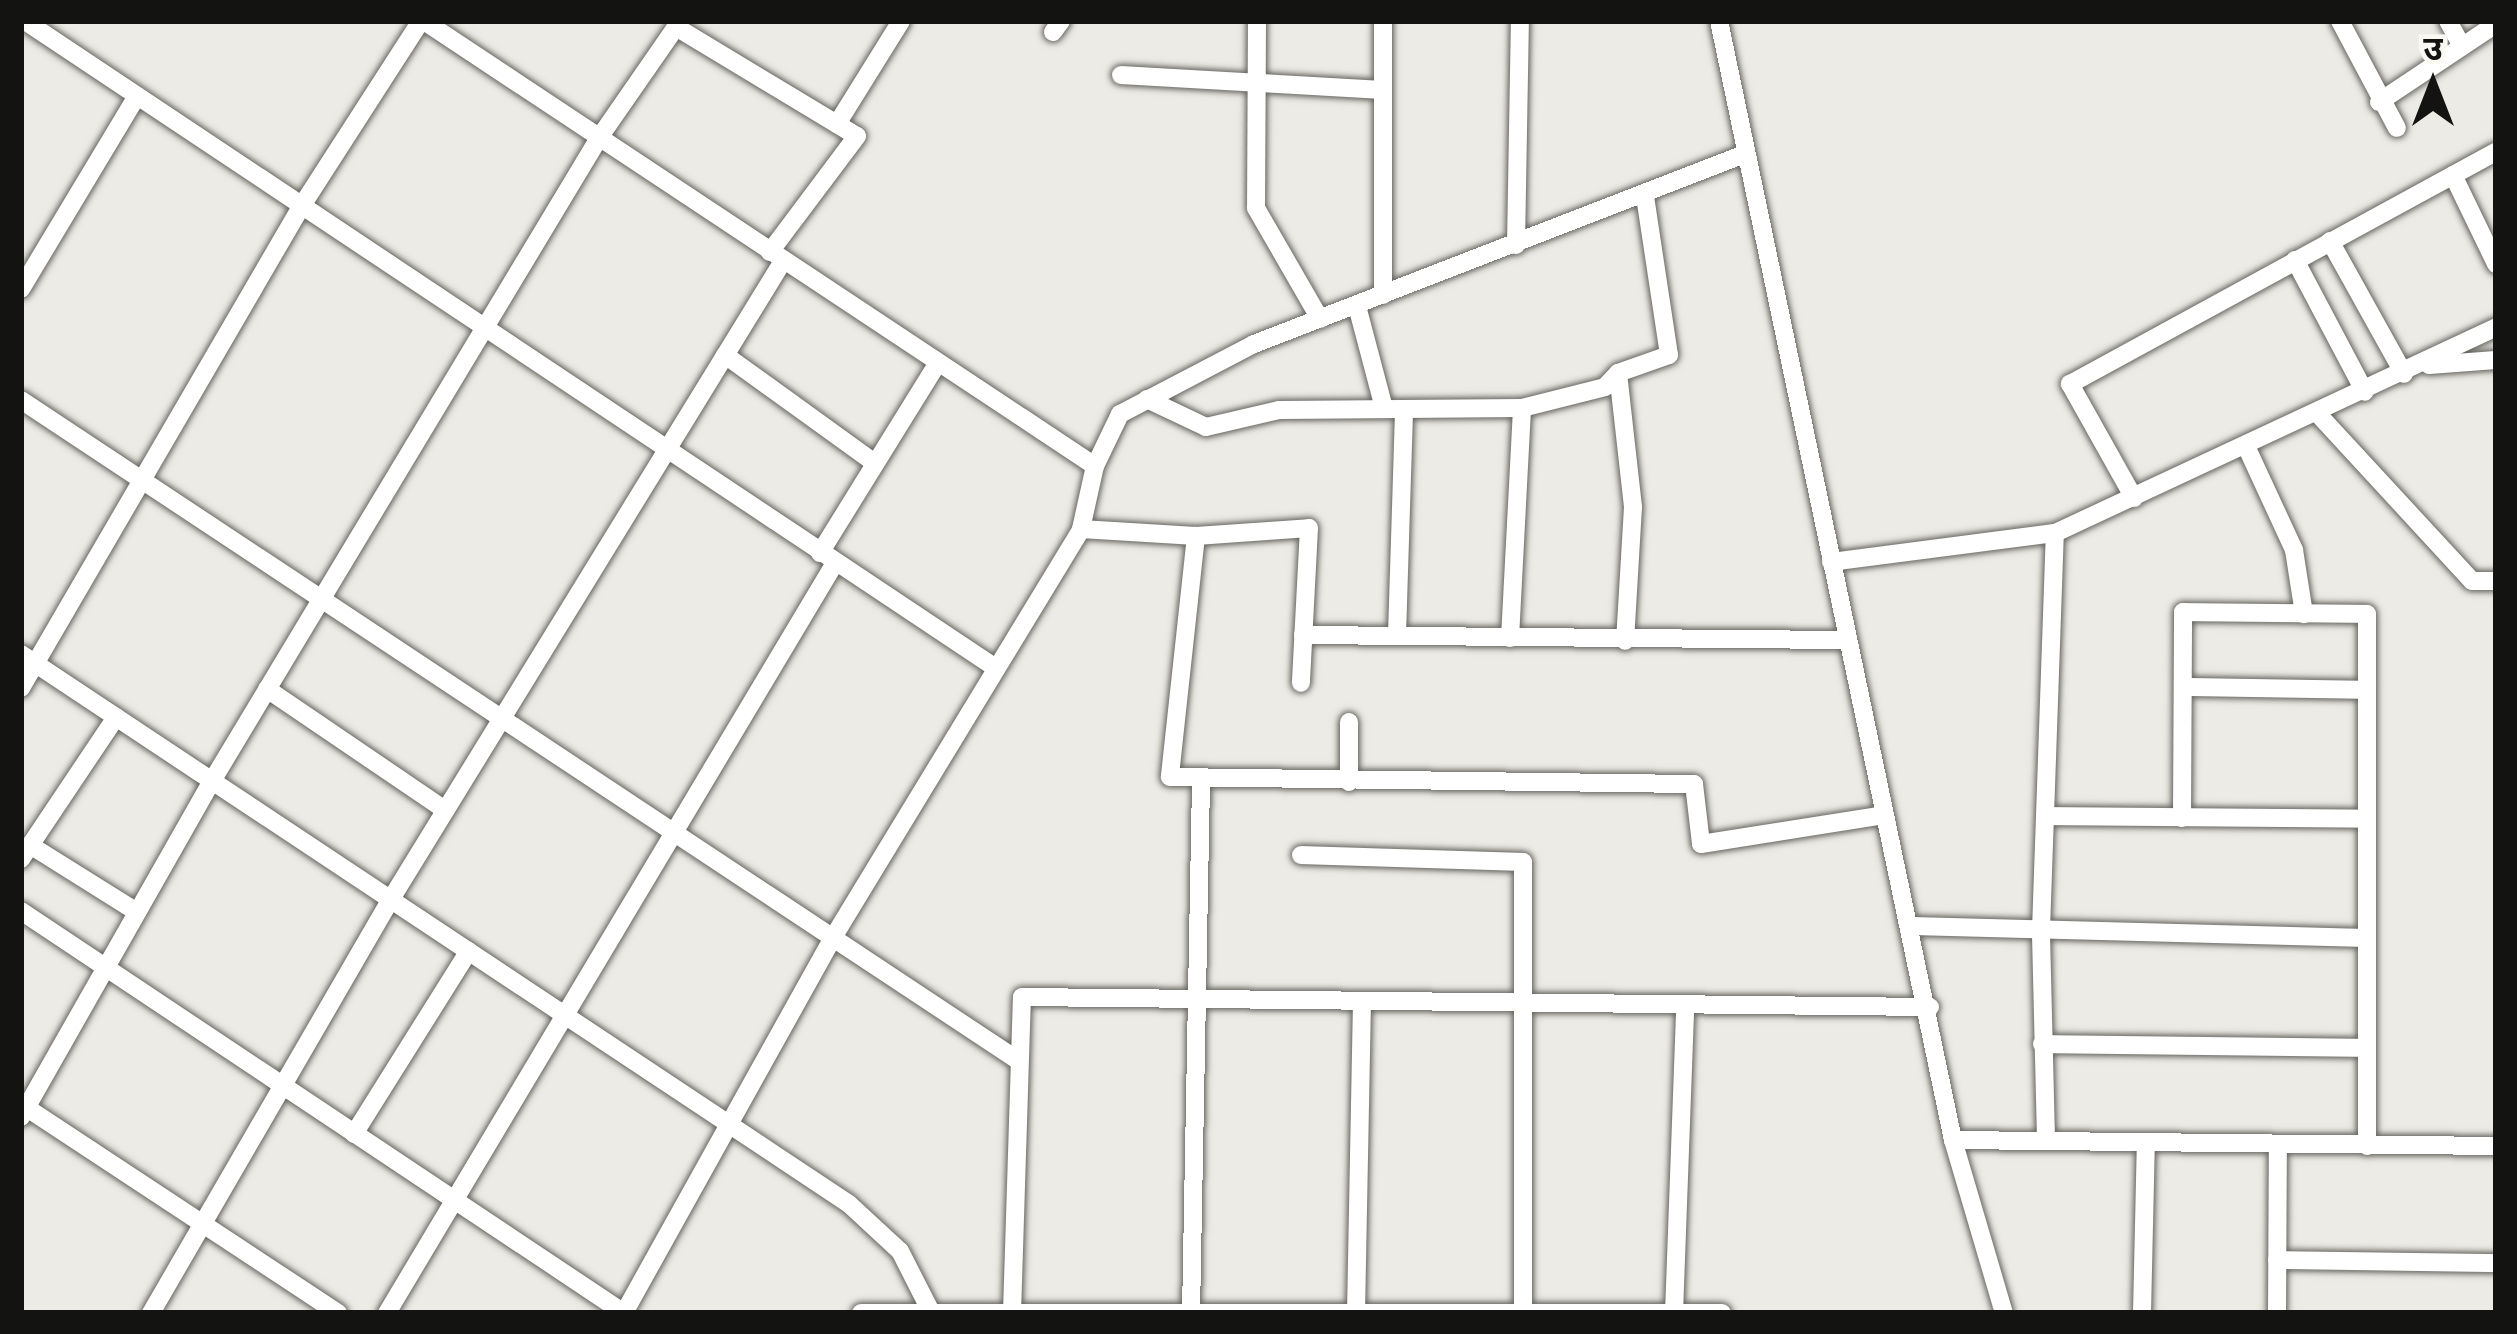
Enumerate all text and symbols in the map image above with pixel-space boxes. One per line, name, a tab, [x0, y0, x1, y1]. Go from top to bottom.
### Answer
north arrow	[2373, 24, 2493, 144]
text: उ	[2423, 28, 2443, 68]

